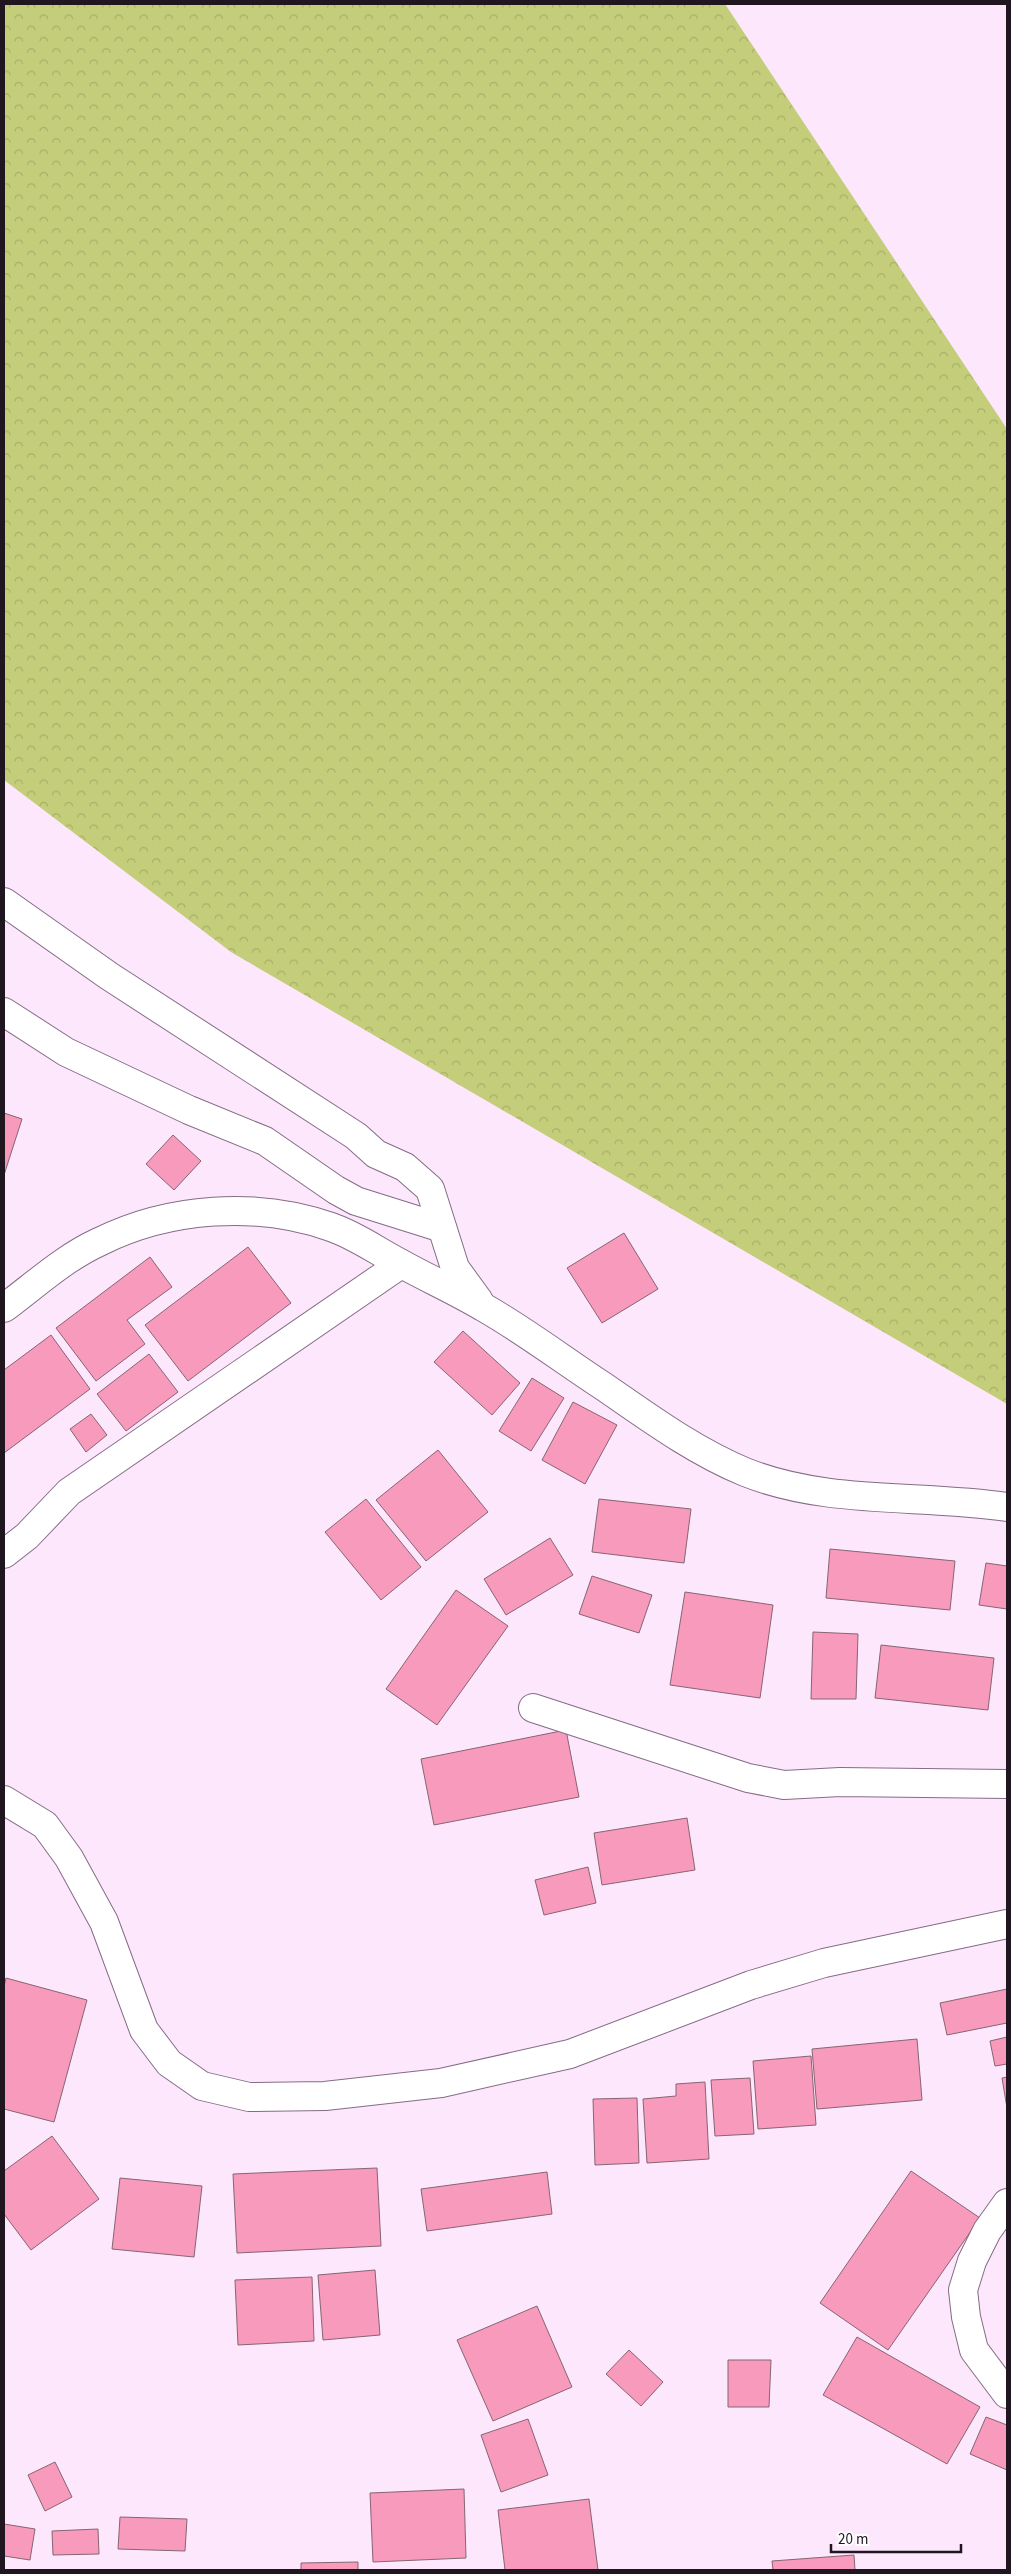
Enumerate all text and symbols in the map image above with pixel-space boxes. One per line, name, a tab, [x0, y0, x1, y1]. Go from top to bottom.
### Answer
scale bar	[831, 2522, 961, 2554]
text: 20 m	[838, 2529, 868, 2550]

